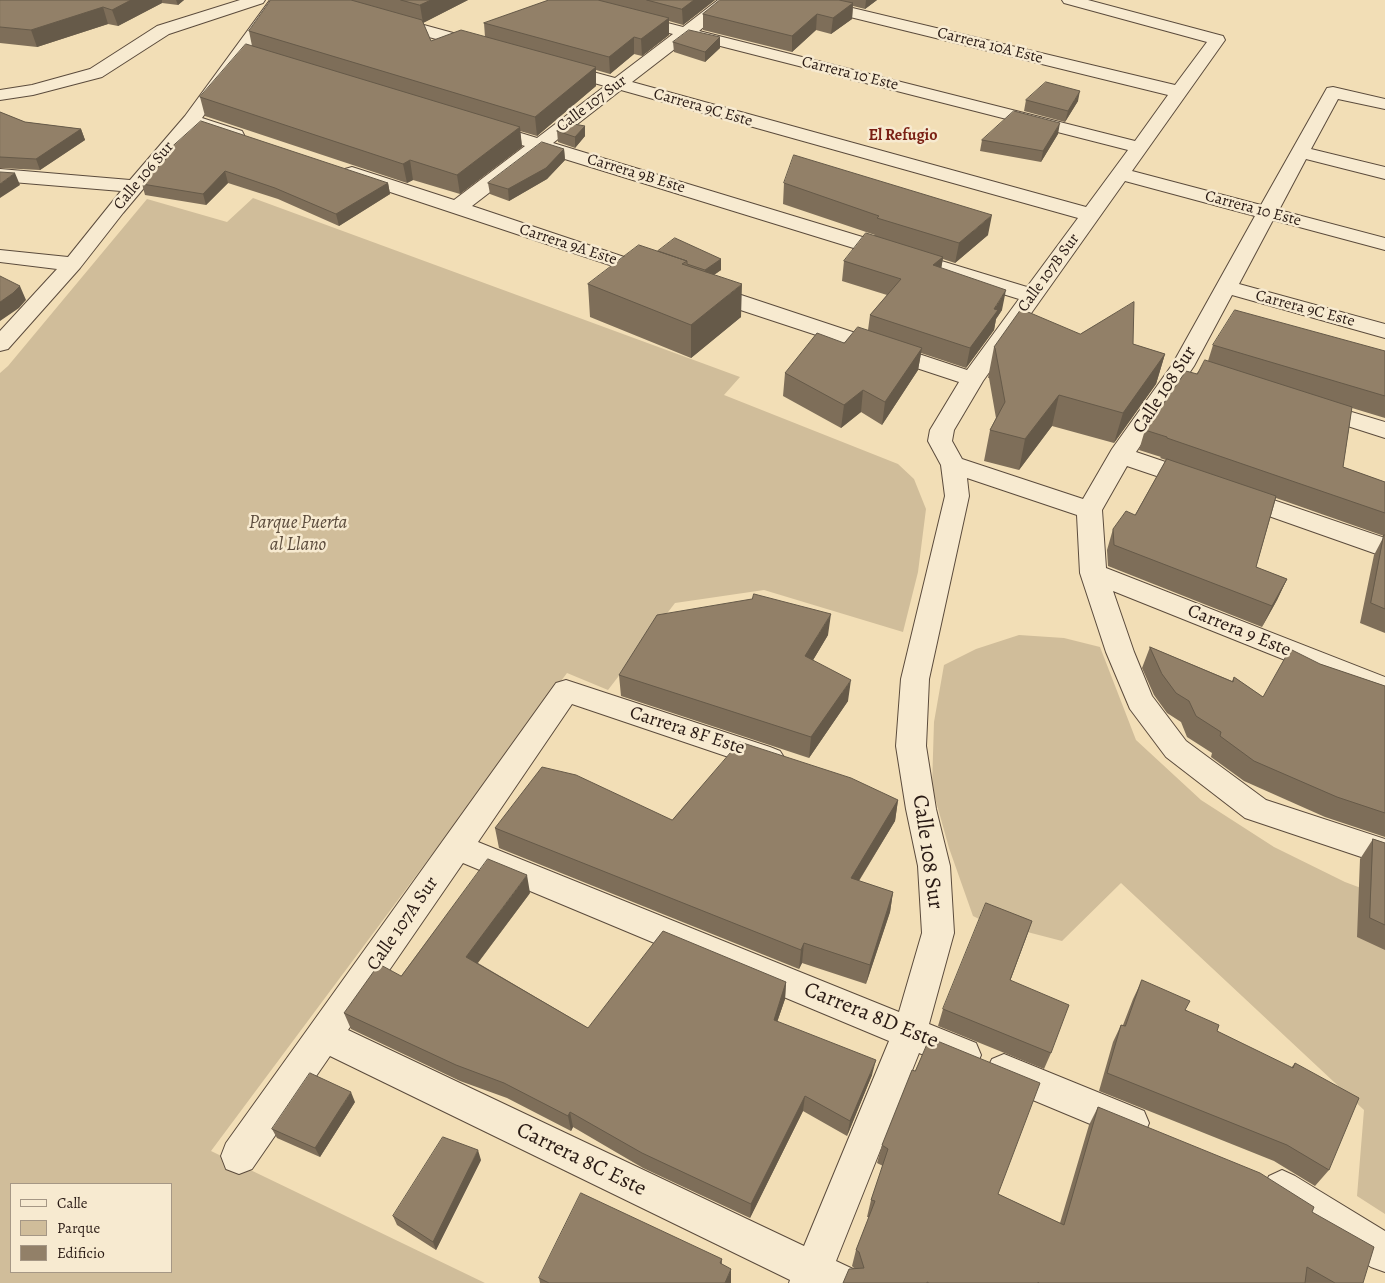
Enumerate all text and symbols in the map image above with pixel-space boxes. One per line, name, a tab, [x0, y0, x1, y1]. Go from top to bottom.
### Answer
street label: Carrera 10A Este	[935, 24, 1045, 68]
street label: Carrera 10 Este	[800, 53, 900, 95]
street label: Calle 107 Sur	[553, 71, 631, 137]
street label: Carrera 9C Este	[651, 85, 755, 131]
district label: El Refugio	[868, 126, 938, 146]
street label: Calle 106 Sur	[110, 138, 178, 214]
street label: Carrera 9B Este	[585, 150, 687, 198]
street label: Carrera 10 Este	[1203, 187, 1303, 231]
street label: Carrera 9A Este	[517, 220, 619, 270]
street label: Calle 107B Sur	[1014, 230, 1084, 316]
street label: Carrera 9C Este	[1253, 287, 1357, 331]
street label: Calle 108 Sur	[1128, 342, 1202, 438]
park label: Parque Puerta al Llano	[249, 512, 347, 556]
street label: Carrera 9 Este	[1184, 600, 1294, 662]
street label: Carrera 8F Este	[627, 702, 747, 760]
street label: Calle 108 Sur	[906, 793, 948, 911]
street label: Calle 107A Sur	[362, 873, 444, 975]
street label: Carrera 8D Este	[800, 977, 942, 1055]
street label: Carrera 8C Este	[512, 1117, 650, 1203]
legend	[10, 1183, 172, 1273]
text: Calle	[57, 1193, 87, 1213]
text: Parque	[57, 1218, 100, 1238]
text: Edificio	[57, 1243, 105, 1263]

